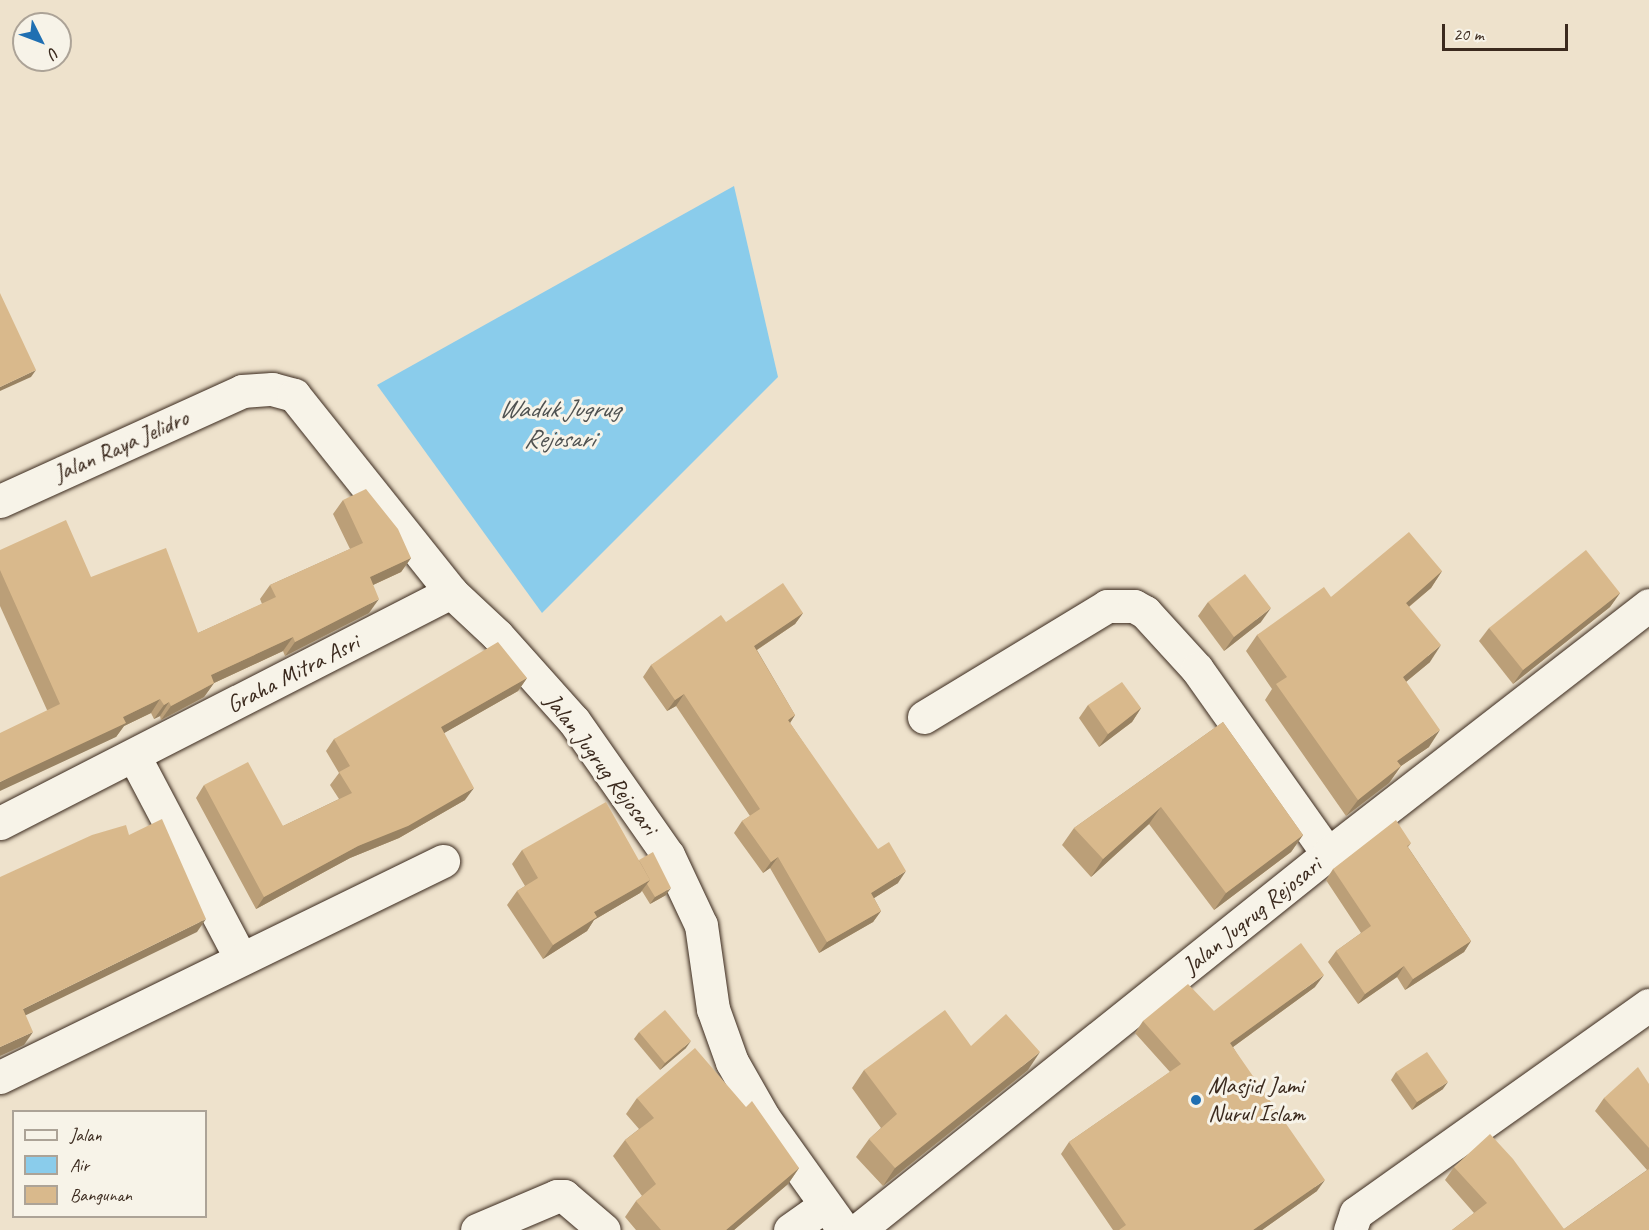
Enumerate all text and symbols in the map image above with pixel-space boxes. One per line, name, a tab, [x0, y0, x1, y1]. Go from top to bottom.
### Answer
north arrow	[12, 12, 72, 72]
scale bar	[1445, 12, 1571, 50]
text: 20 m	[1453, 23, 1484, 45]
text: U	[44, 43, 64, 62]
water label: Waduk Jugrug Rejosari	[499, 393, 619, 454]
street label: Jalan Raya Jelidro	[49, 403, 193, 489]
street label: Graha Mitra Asri	[222, 628, 364, 720]
street label: Jalan Jugrug Rejosari	[539, 688, 663, 840]
street label: Jalan Jugrug Rejosari	[1177, 852, 1327, 980]
place label: Masjid Jami Nurul Islam	[1208, 1072, 1304, 1128]
marker: Masjid Jami Nurul Islam	[1189, 1093, 1203, 1107]
legend	[12, 1110, 207, 1218]
text: Jalan	[70, 1124, 102, 1146]
text: Air	[70, 1154, 89, 1176]
text: Bangunan	[70, 1184, 132, 1206]

